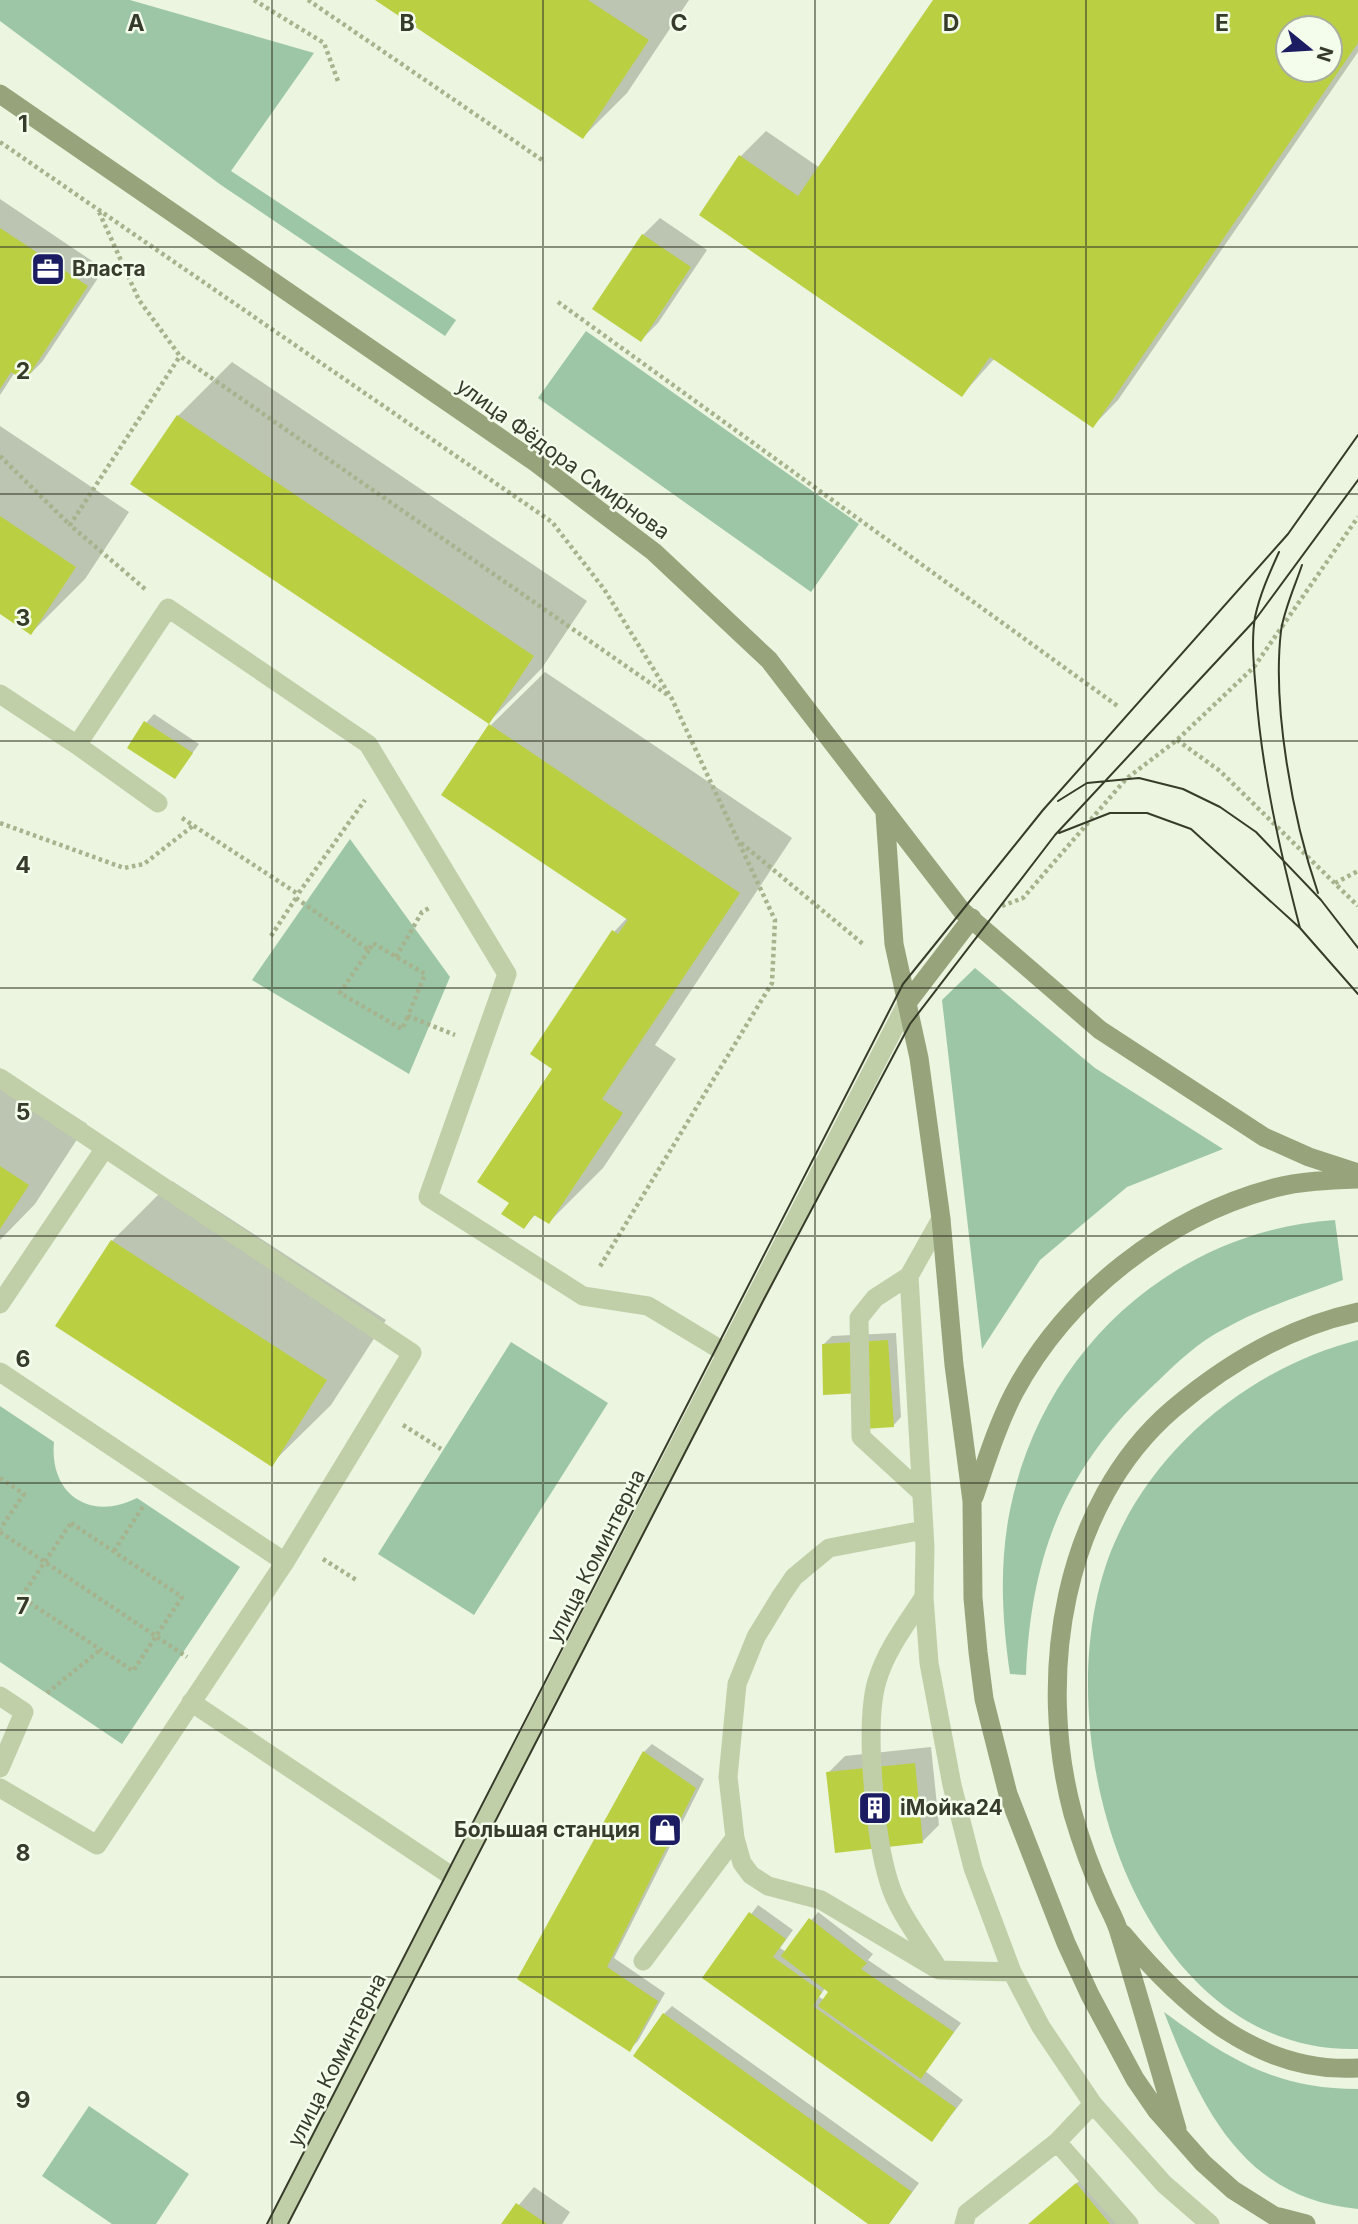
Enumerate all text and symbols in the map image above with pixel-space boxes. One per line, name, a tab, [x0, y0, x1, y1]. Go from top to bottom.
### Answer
text: A	[127, 9, 145, 37]
text: B	[399, 9, 415, 37]
text: C	[670, 9, 688, 37]
text: D	[943, 9, 959, 37]
text: E	[1215, 9, 1229, 37]
north arrow	[1274, 14, 1344, 84]
text: N	[1312, 44, 1338, 65]
text: 1	[18, 110, 28, 138]
office icon: Власта	[29, 250, 67, 288]
place label: Власта	[72, 256, 146, 281]
text: 2	[16, 357, 30, 385]
street label: улица Фёдора Смирнова	[452, 373, 675, 544]
text: 3	[16, 604, 30, 632]
text: 4	[15, 851, 31, 879]
text: 5	[16, 1098, 30, 1126]
text: 6	[16, 1345, 30, 1373]
street label: улица Коминтерна	[541, 1465, 650, 1647]
text: 7	[16, 1592, 30, 1620]
building icon: iМойка24	[856, 1789, 894, 1827]
place label: iМойка24	[900, 1795, 1003, 1820]
shop icon: Большая станция	[646, 1811, 684, 1849]
place label: Большая станция	[454, 1817, 640, 1842]
text: 8	[16, 1839, 30, 1867]
street label: улица Коминтерна	[282, 1969, 391, 2151]
text: 9	[16, 2086, 30, 2114]

